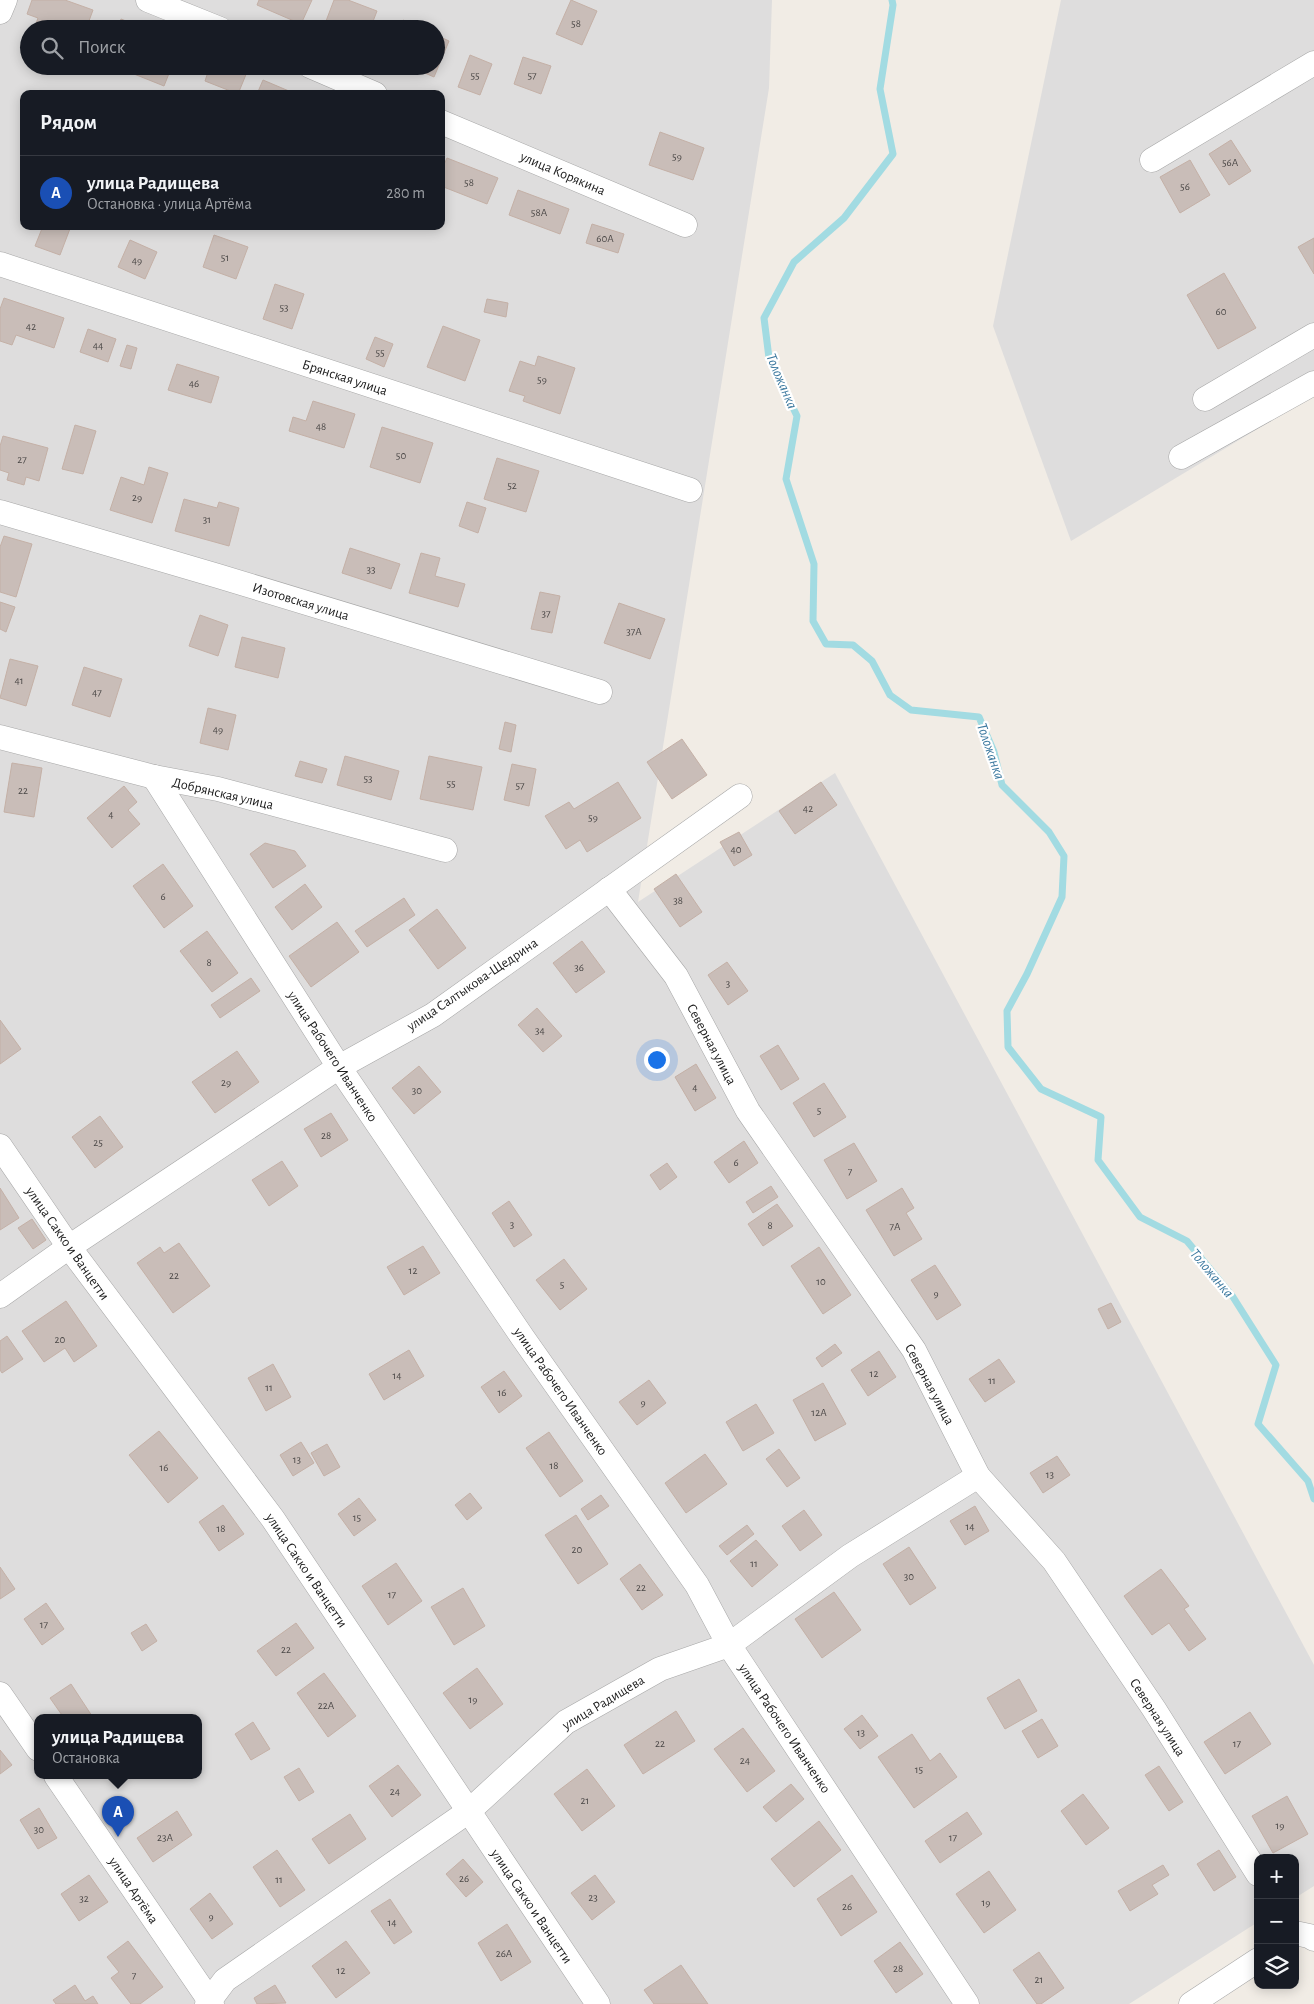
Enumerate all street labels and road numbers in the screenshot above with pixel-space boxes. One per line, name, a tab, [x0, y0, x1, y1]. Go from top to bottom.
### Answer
street label: улица Корякина	[517, 149, 608, 198]
street label: Брянская улица	[300, 358, 390, 399]
street label: Изотовская улица	[251, 581, 351, 623]
street label: Добрянская улица	[171, 776, 275, 813]
street label: улица Салтыкова-Щедрина	[404, 936, 541, 1034]
street label: улица Рабочего Иванченко	[284, 988, 380, 1125]
street label: Северная улица	[684, 1002, 739, 1088]
street label: улица Сакко и Ванцетти	[22, 1184, 111, 1303]
street label: улица Рабочего Иванченко	[510, 1324, 610, 1458]
street label: Северная улица	[902, 1342, 957, 1428]
street label: улица Сакко и Ванцетти	[262, 1510, 350, 1630]
street label: улица Рабочего Иванченко	[735, 1661, 833, 1796]
street label: улица Радищева	[559, 1673, 647, 1733]
street label: Северная улица	[1127, 1676, 1188, 1760]
street label: улица Сакко и Ванцетти	[487, 1846, 575, 1966]
street label: улица Артёма	[105, 1854, 161, 1927]

